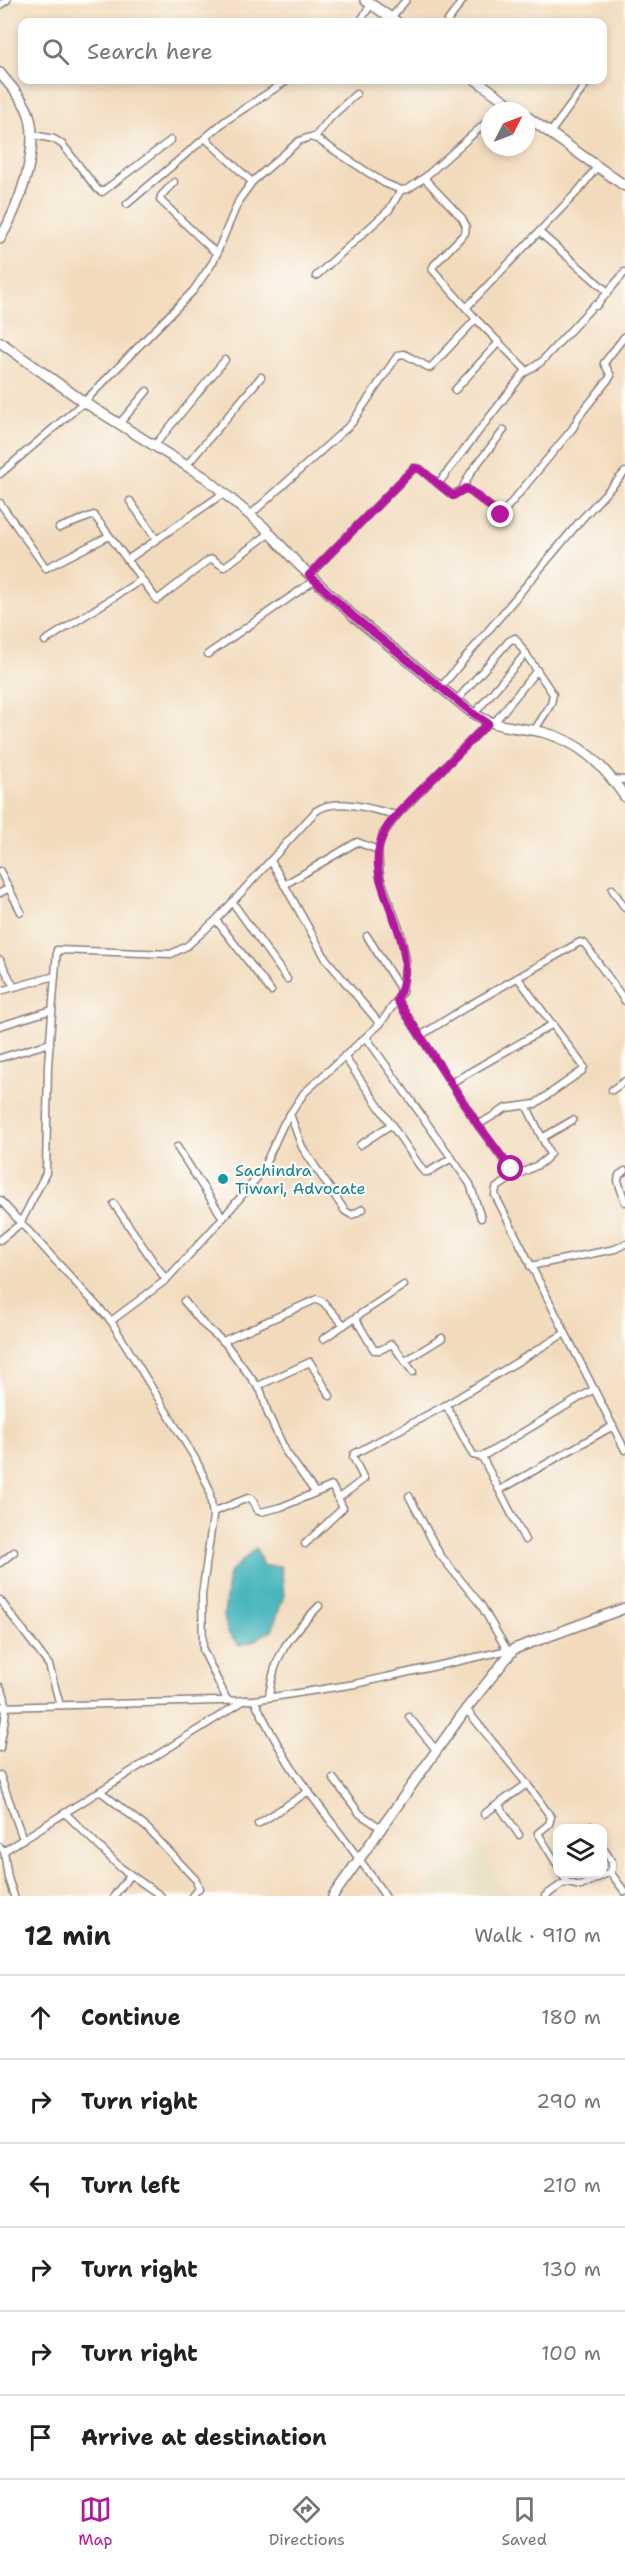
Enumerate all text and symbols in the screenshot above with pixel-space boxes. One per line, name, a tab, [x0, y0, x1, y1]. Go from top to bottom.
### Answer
search box	[18, 18, 607, 84]
icon: search	[39, 35, 72, 68]
text: Search here	[87, 37, 213, 66]
north arrow	[481, 102, 535, 156]
route end	[487, 501, 513, 527]
route start	[497, 1155, 523, 1181]
place label: Sachindra Tiwari, Advocate	[235, 1160, 365, 1199]
marker: Sachindra Tiwari, Advocate	[216, 1172, 230, 1186]
map controls	[553, 1824, 607, 1878]
button: layers	[553, 1824, 607, 1878]
text: 12 min	[24, 1918, 111, 1953]
text: Walk · 910 m	[474, 1922, 601, 1948]
icon: ahead	[24, 2001, 57, 2034]
text: Continue	[81, 2003, 181, 2032]
text: 180 m	[541, 2004, 601, 2030]
icon: right	[24, 2085, 57, 2118]
text: Turn right	[81, 2087, 198, 2116]
text: 290 m	[536, 2088, 601, 2114]
icon: left	[24, 2169, 57, 2202]
text: Turn left	[81, 2171, 180, 2200]
text: 210 m	[542, 2172, 601, 2198]
icon: right	[24, 2253, 57, 2286]
text: Turn right	[81, 2255, 198, 2284]
text: 130 m	[542, 2256, 601, 2282]
icon: right	[24, 2337, 57, 2370]
text: Turn right	[81, 2339, 198, 2368]
text: 100 m	[541, 2340, 601, 2366]
icon: arrive	[24, 2421, 57, 2454]
text: Arrive at destination	[81, 2423, 327, 2452]
tab: Map	[78, 2493, 112, 2550]
tab: Directions	[269, 2493, 345, 2550]
tab: Saved	[501, 2493, 547, 2550]

